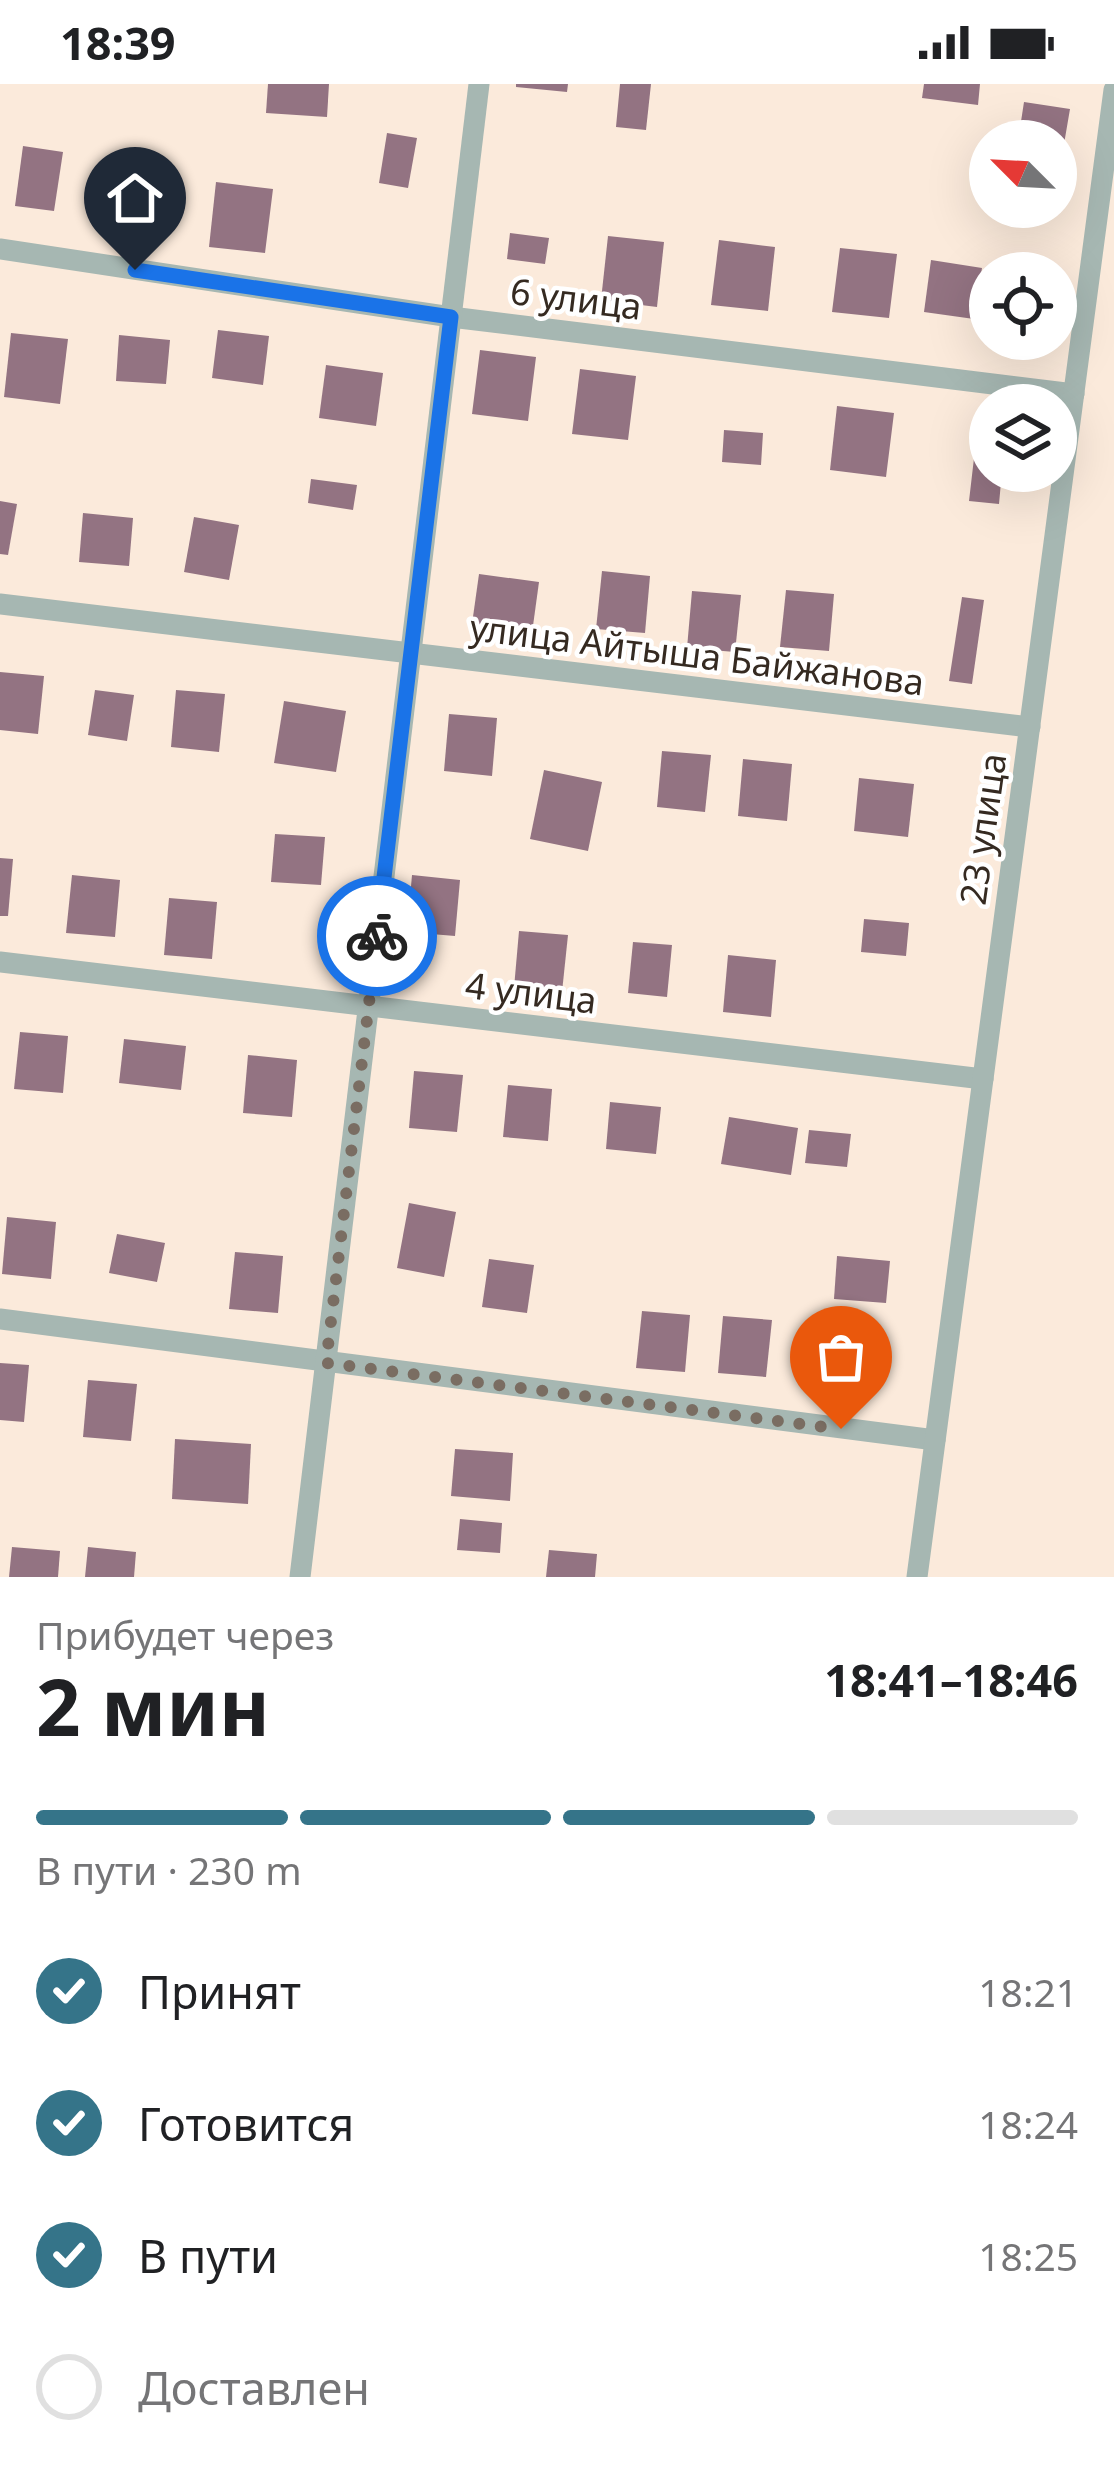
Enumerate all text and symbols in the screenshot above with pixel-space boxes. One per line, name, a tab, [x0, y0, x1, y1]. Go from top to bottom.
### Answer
text: 18:39	[60, 12, 176, 73]
north arrow	[969, 120, 1077, 228]
map controls	[969, 120, 1077, 492]
pin	[84, 147, 186, 270]
icon: home	[102, 165, 168, 231]
button: locate	[969, 252, 1077, 360]
street label: 6 улица	[508, 266, 645, 331]
button: layers	[969, 384, 1077, 492]
street label: улица Айтыша Байжанова	[467, 602, 927, 707]
street label: 23 улица	[948, 750, 1017, 908]
courier	[317, 876, 437, 996]
icon: bike	[344, 903, 410, 969]
street label: 4 улица	[463, 960, 600, 1025]
pin	[790, 1306, 892, 1429]
icon: bag	[808, 1324, 874, 1390]
text: Прибудет через	[36, 1608, 334, 1661]
text: 18:41–18:46	[824, 1649, 1078, 1710]
text: 2 мин	[36, 1653, 270, 1759]
text: В пути · 230 m	[36, 1843, 302, 1896]
icon: check	[36, 1958, 102, 2024]
text: Принят	[138, 1961, 301, 2022]
text: 18:21	[978, 1965, 1078, 2018]
icon: check	[36, 2090, 102, 2156]
text: Готовится	[138, 2093, 354, 2154]
text: 18:24	[978, 2097, 1078, 2150]
icon: check	[36, 2222, 102, 2288]
text: В пути	[138, 2225, 278, 2286]
text: 18:25	[978, 2229, 1078, 2282]
text: Доставлен	[138, 2357, 370, 2418]

